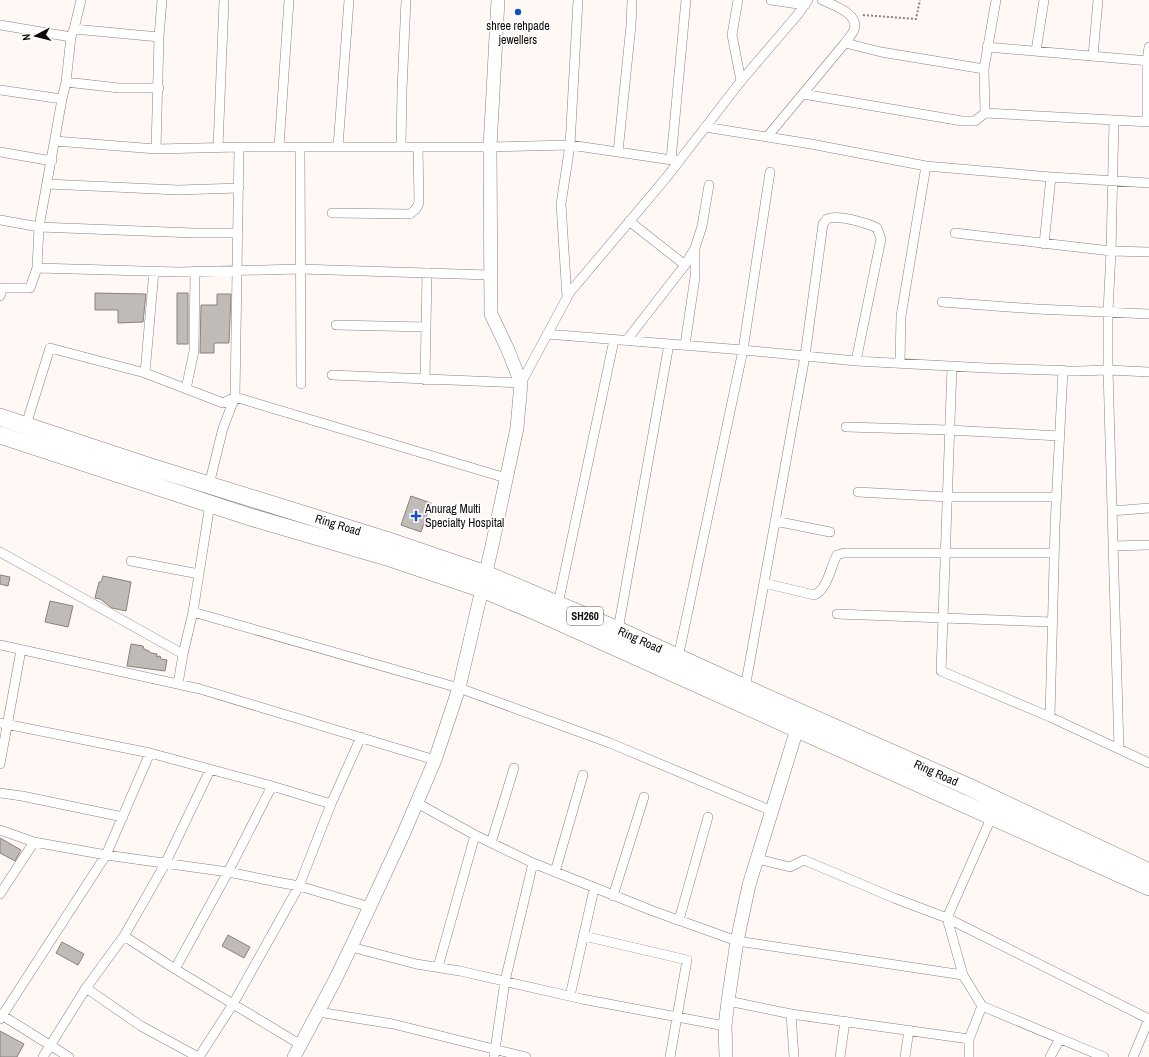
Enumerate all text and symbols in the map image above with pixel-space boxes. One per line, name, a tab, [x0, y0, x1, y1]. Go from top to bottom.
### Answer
marker: shree rehpade jewellers	[513, 7, 523, 17]
north arrow	[16, 16, 56, 56]
place label: shree rehpade jewellers	[486, 18, 550, 48]
text: N	[19, 33, 33, 41]
place label: Anurag Multi Specialty Hospital	[424, 501, 504, 531]
street label: Ring Road	[313, 510, 363, 540]
marker: Anurag Multi Specialty Hospital	[410, 510, 422, 522]
road number: SH260	[567, 607, 603, 625]
street label: Ring Road	[615, 623, 665, 657]
street label: Ring Road	[911, 756, 961, 790]

